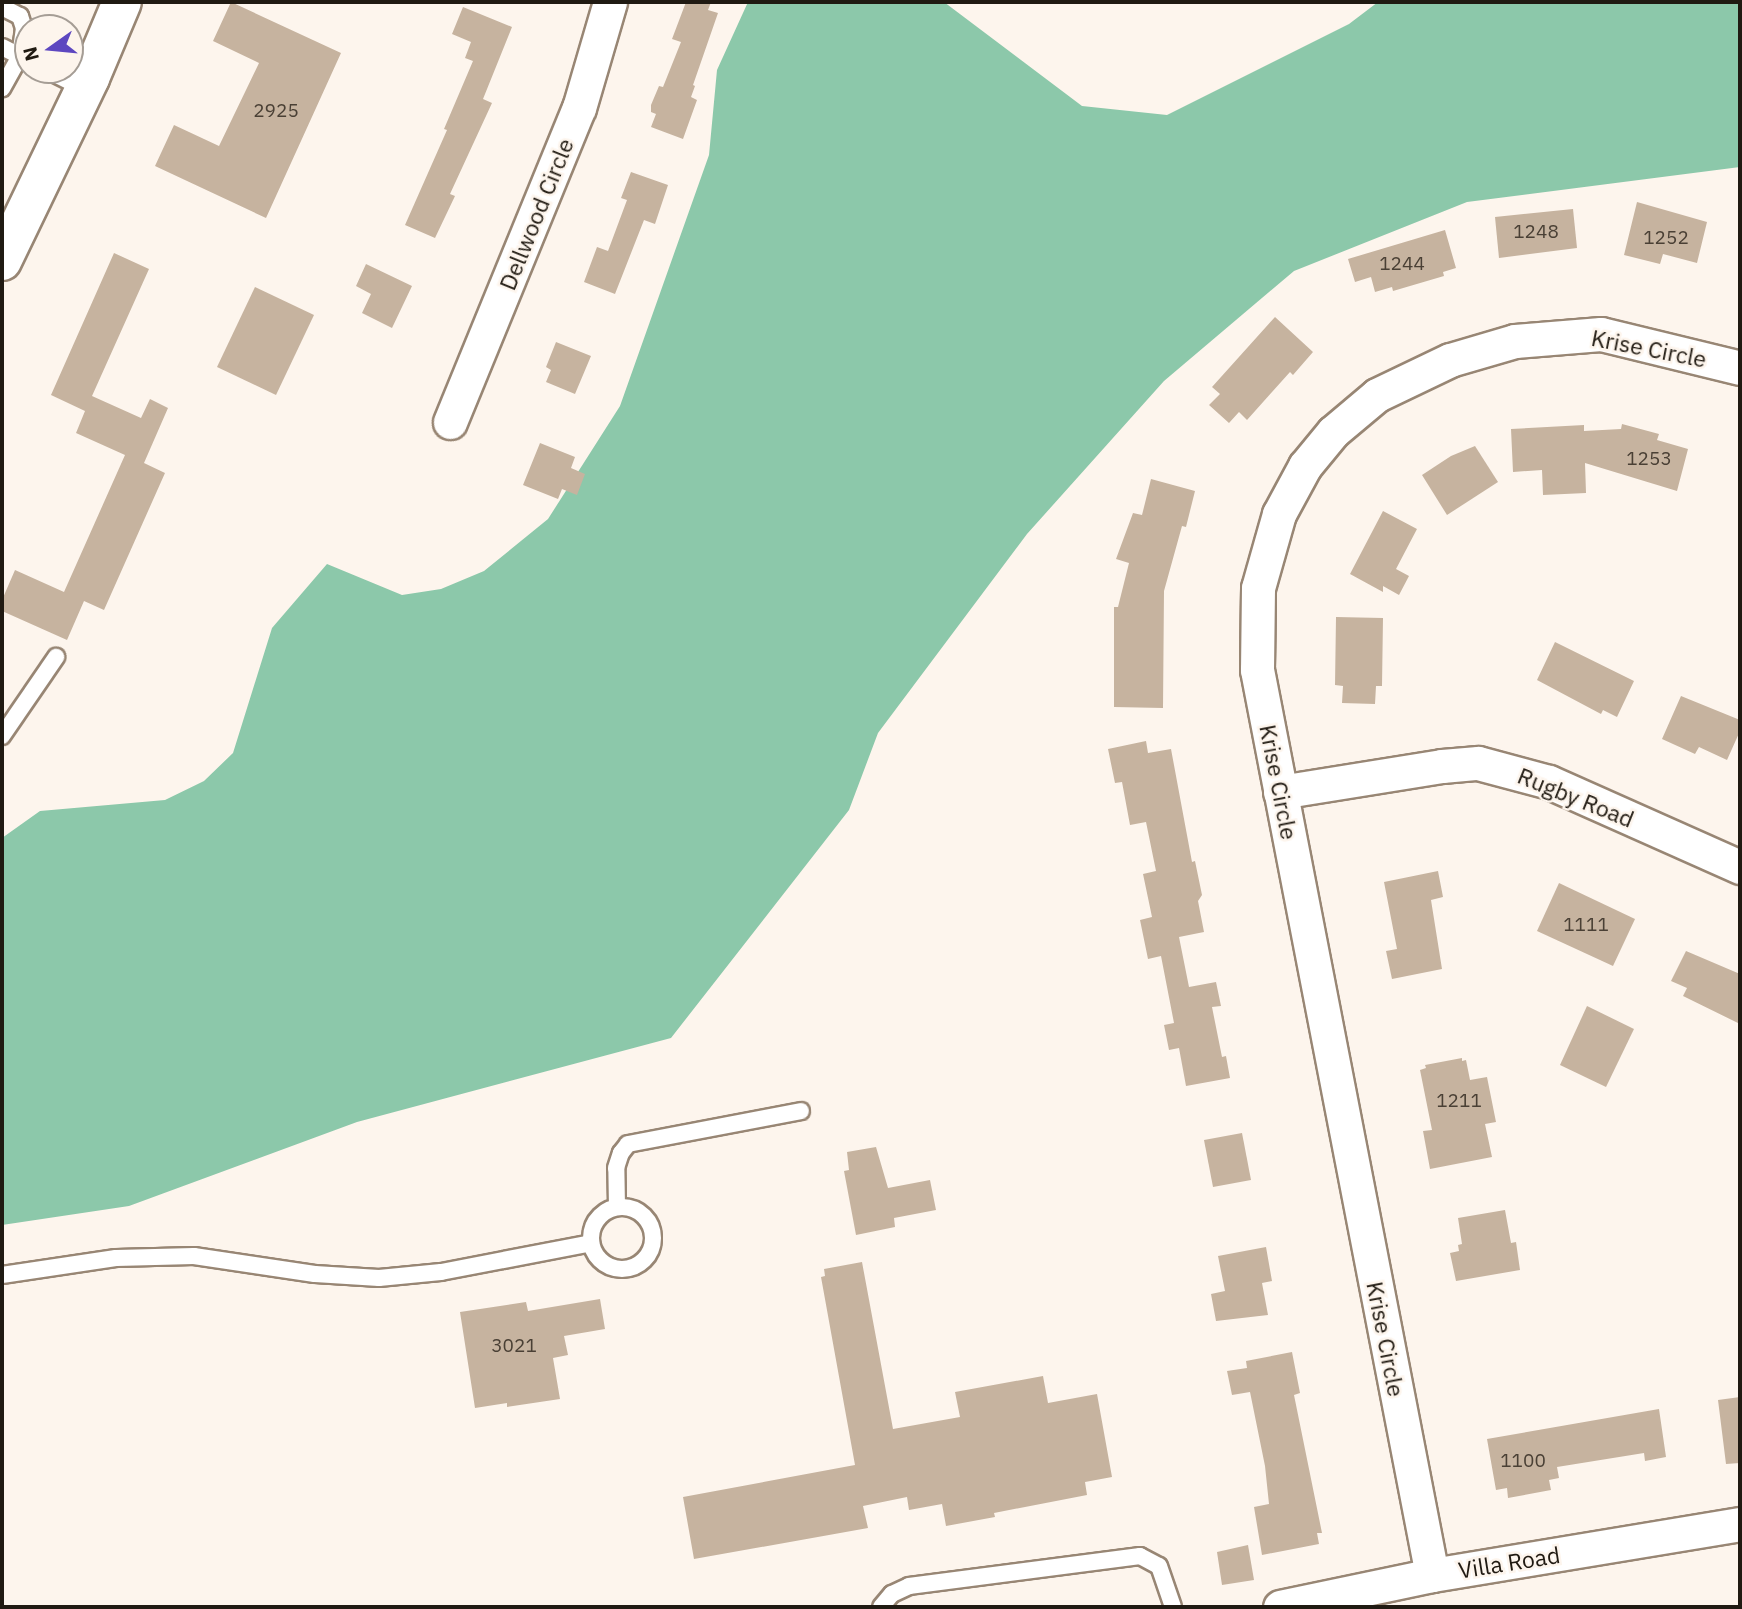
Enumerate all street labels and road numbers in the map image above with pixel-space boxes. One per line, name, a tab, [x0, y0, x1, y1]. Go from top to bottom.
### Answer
street label: Dellwood Circle	[493, 134, 579, 294]
street label: Krise Circle	[1589, 323, 1709, 373]
street label: Krise Circle	[1254, 722, 1304, 842]
street label: Rugby Road	[1514, 761, 1638, 833]
street label: Krise Circle	[1361, 1279, 1411, 1399]
street label: Villa Road	[1456, 1540, 1562, 1584]

